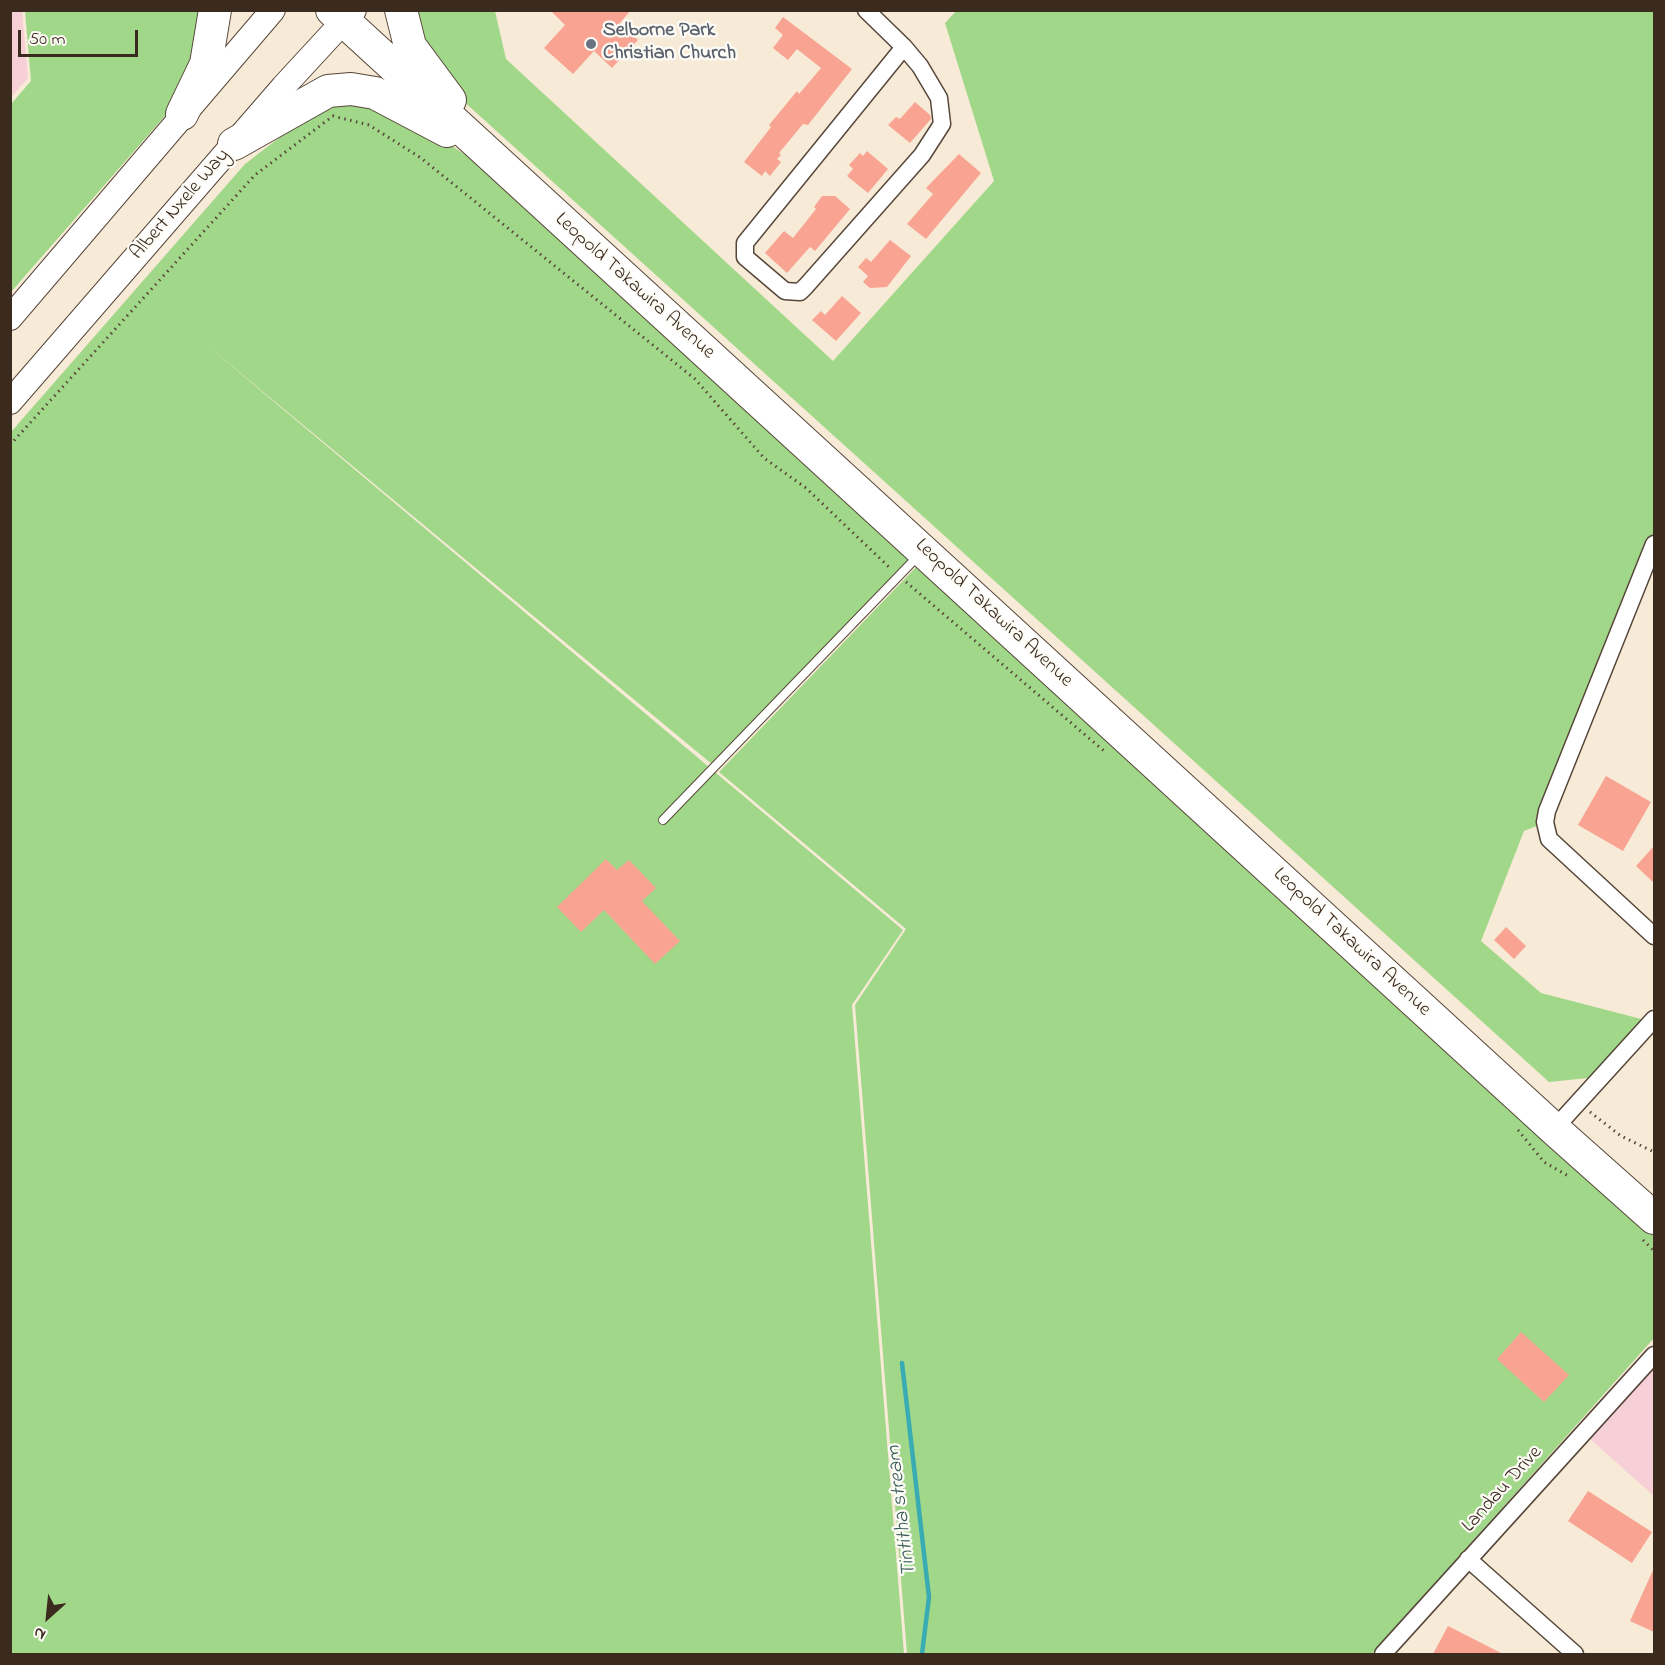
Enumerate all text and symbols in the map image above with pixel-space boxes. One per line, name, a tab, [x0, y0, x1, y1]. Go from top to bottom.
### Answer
scale bar	[21, 18, 141, 56]
place label: Selborne Park Christian Church	[603, 20, 736, 67]
text: 50 m	[29, 27, 66, 53]
marker: Selborne Park Christian Church	[584, 37, 598, 51]
street label: Albert Nxele Way	[126, 145, 236, 265]
street label: Leopold Takawira Avenue	[549, 209, 719, 365]
street label: Leopold Takawira Avenue	[909, 535, 1077, 693]
street label: Leopold Takawira Avenue	[1267, 864, 1435, 1022]
street label: Landau Drive	[1458, 1442, 1548, 1538]
water label: Tintitha stream	[882, 1444, 924, 1578]
north arrow	[18, 1587, 78, 1647]
text: N	[30, 1620, 50, 1646]

